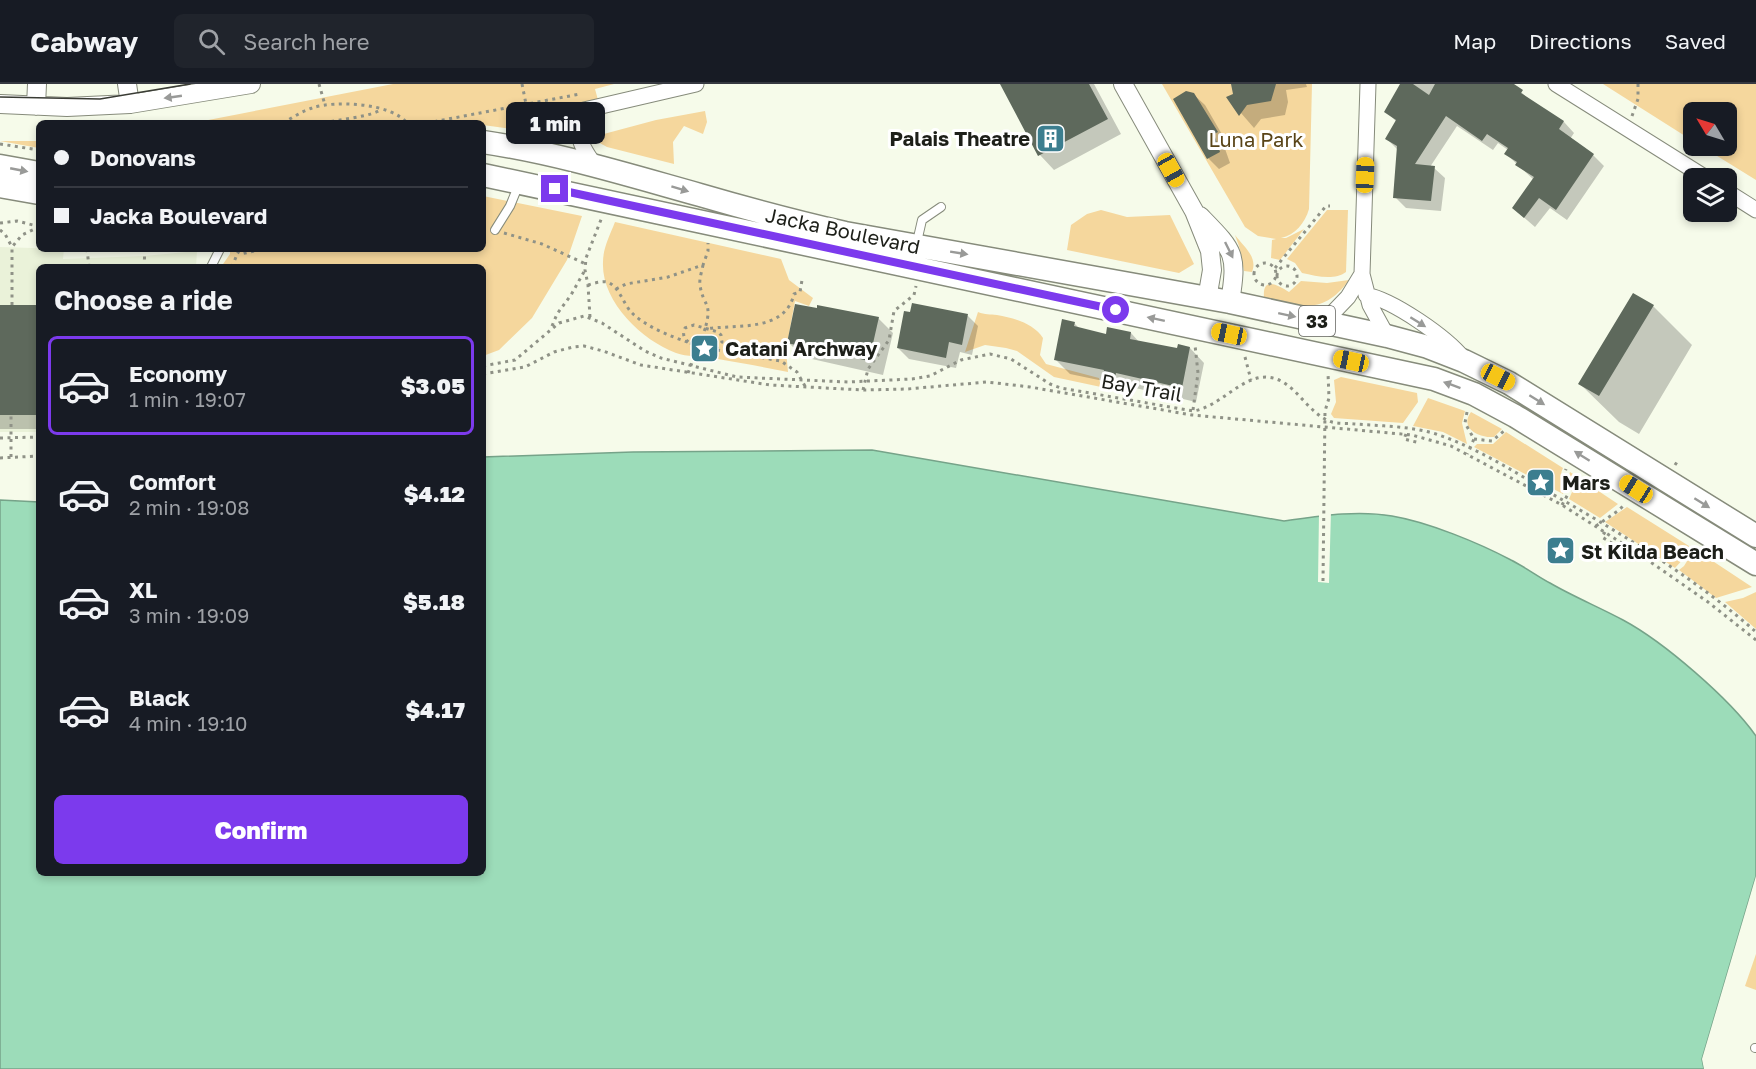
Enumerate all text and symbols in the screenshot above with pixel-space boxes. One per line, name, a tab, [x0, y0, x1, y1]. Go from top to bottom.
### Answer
search box	[174, 14, 594, 68]
text: Cabway	[30, 25, 138, 58]
icon: search	[195, 25, 228, 58]
text: Search here	[243, 28, 369, 55]
text: Map	[1453, 28, 1496, 54]
text: Directions	[1529, 28, 1632, 54]
text: Saved	[1665, 28, 1726, 54]
one-way arrow	[163, 93, 182, 102]
callout: 1 min	[506, 102, 604, 144]
north arrow	[1683, 102, 1737, 156]
map controls	[1683, 102, 1737, 222]
text: 1 min	[530, 111, 581, 135]
building icon: Palais Theatre	[1035, 122, 1067, 154]
place label: Palais Theatre	[890, 126, 1030, 150]
park label: Luna Park	[1209, 127, 1304, 151]
text: Donovans	[90, 144, 196, 171]
car	[1154, 150, 1188, 190]
car	[1355, 157, 1375, 193]
one-way arrow	[10, 166, 29, 175]
button: layers	[1683, 168, 1737, 222]
route end	[541, 175, 568, 202]
one-way arrow	[671, 185, 689, 194]
text: Jacka Boulevard	[90, 202, 267, 229]
street label: Jacka Boulevard	[764, 202, 922, 258]
one-way arrow	[1225, 242, 1234, 259]
one-way arrow	[949, 249, 968, 258]
text: Choose a ride	[54, 284, 233, 316]
route start	[1102, 296, 1129, 323]
road number: 33	[1299, 306, 1335, 336]
one-way arrow	[1278, 310, 1296, 320]
one-way arrow	[1146, 313, 1165, 323]
one-way arrow	[1410, 316, 1426, 327]
car	[1210, 321, 1248, 347]
place icon: Catani Archway	[688, 332, 720, 364]
place label: Catani Archway	[725, 336, 877, 360]
car	[1332, 348, 1370, 374]
icon: car	[57, 359, 111, 413]
text: Economy	[129, 360, 227, 387]
car	[1478, 361, 1518, 393]
street label: Bay Trail	[1100, 368, 1184, 406]
text: $3.05	[401, 372, 465, 399]
one-way arrow	[1443, 380, 1461, 390]
text: 1 min · 19:07	[129, 387, 246, 411]
one-way arrow	[1529, 394, 1545, 405]
one-way arrow	[1574, 450, 1590, 461]
place icon: Mars	[1525, 466, 1557, 498]
icon: car	[57, 467, 111, 521]
text: Comfort	[129, 468, 216, 495]
place label: Mars	[1562, 470, 1610, 494]
car	[1616, 472, 1656, 506]
text: $4.12	[404, 480, 465, 507]
text: 2 min · 19:08	[129, 495, 249, 519]
one-way arrow	[1694, 497, 1711, 508]
place icon: St Kilda Beach	[1544, 535, 1576, 567]
place label: St Kilda Beach	[1581, 539, 1724, 563]
icon: car	[57, 575, 111, 629]
text: XL	[129, 576, 157, 603]
text: $5.18	[403, 588, 465, 615]
text: 3 min · 19:09	[129, 603, 249, 627]
icon: car	[57, 683, 111, 737]
text: Black	[129, 684, 190, 711]
text: $4.17	[405, 696, 465, 723]
text: 4 min · 19:10	[129, 711, 247, 735]
button: Confirm	[54, 795, 468, 864]

